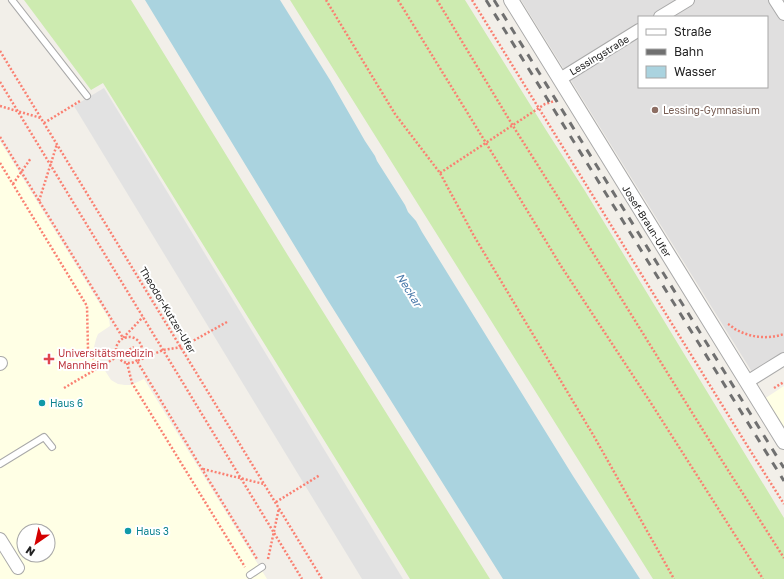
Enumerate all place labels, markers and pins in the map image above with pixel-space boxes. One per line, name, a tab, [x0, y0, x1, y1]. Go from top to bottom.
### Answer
place label: Lessing-Gymnasium	[663, 104, 760, 116]
marker: Lessing-Gymnasium	[650, 105, 660, 115]
place label: Universitätsmedizin Mannheim	[58, 347, 153, 371]
marker: Universitätsmedizin Mannheim	[43, 353, 55, 365]
place label: Haus 6	[50, 397, 83, 409]
marker: Haus 6	[37, 398, 47, 408]
place label: Haus 3	[136, 525, 169, 537]
marker: Haus 3	[123, 526, 133, 536]

